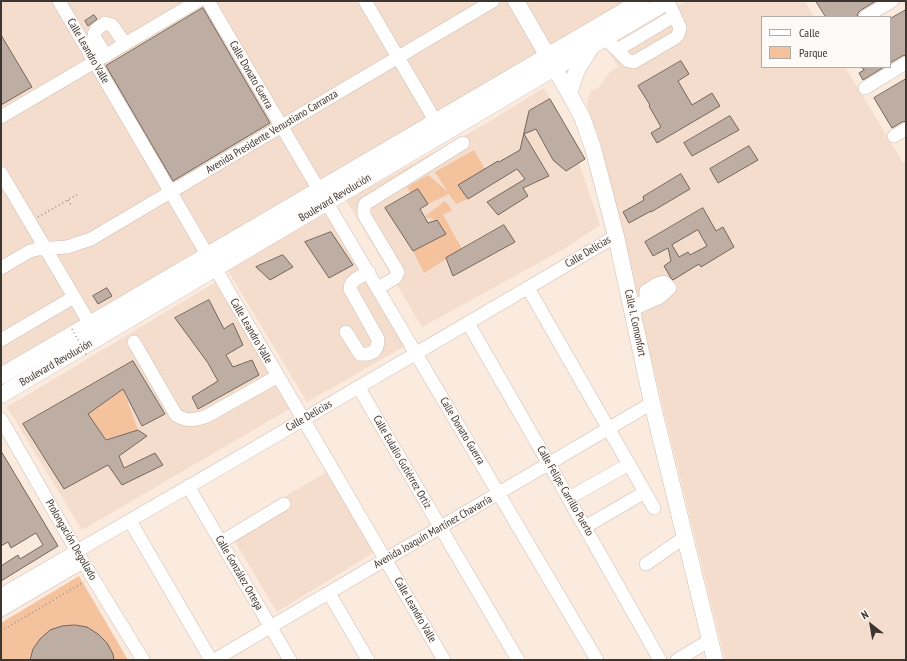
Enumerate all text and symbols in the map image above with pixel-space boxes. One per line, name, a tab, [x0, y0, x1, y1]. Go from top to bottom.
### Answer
street label: Calle Leandro Valle	[64, 16, 112, 86]
legend	[761, 16, 891, 68]
text: Calle	[799, 25, 820, 40]
street label: Calle Donato Guerra	[226, 39, 276, 111]
text: Parque	[799, 45, 828, 60]
street label: Avenida Presidente Venustiano Carranza	[204, 87, 340, 177]
street label: Boulevard Revolución	[297, 171, 373, 225]
street label: Calle Delicias	[563, 233, 613, 271]
street label: Calle I. Comonfort	[621, 288, 649, 358]
street label: Calle Leandro Valle	[227, 296, 275, 366]
street label: Boulevard Revolución	[17, 337, 95, 389]
street label: Calle Donato Guerra	[437, 395, 487, 467]
street label: Calle Delicias	[284, 398, 334, 434]
street label: Calle Eulalio Gutiérrez Ortiz	[370, 413, 434, 511]
street label: Calle Felipe Carrillo Puerto	[534, 444, 596, 538]
street label: Avenida Joaquín Martínez Chavarría	[371, 493, 495, 571]
street label: Prolongación Degollado	[43, 497, 99, 583]
street label: Calle González Ortega	[212, 533, 266, 613]
street label: Calle Leandro Valle	[391, 575, 439, 645]
north arrow	[851, 605, 891, 645]
text: N	[859, 607, 871, 622]

